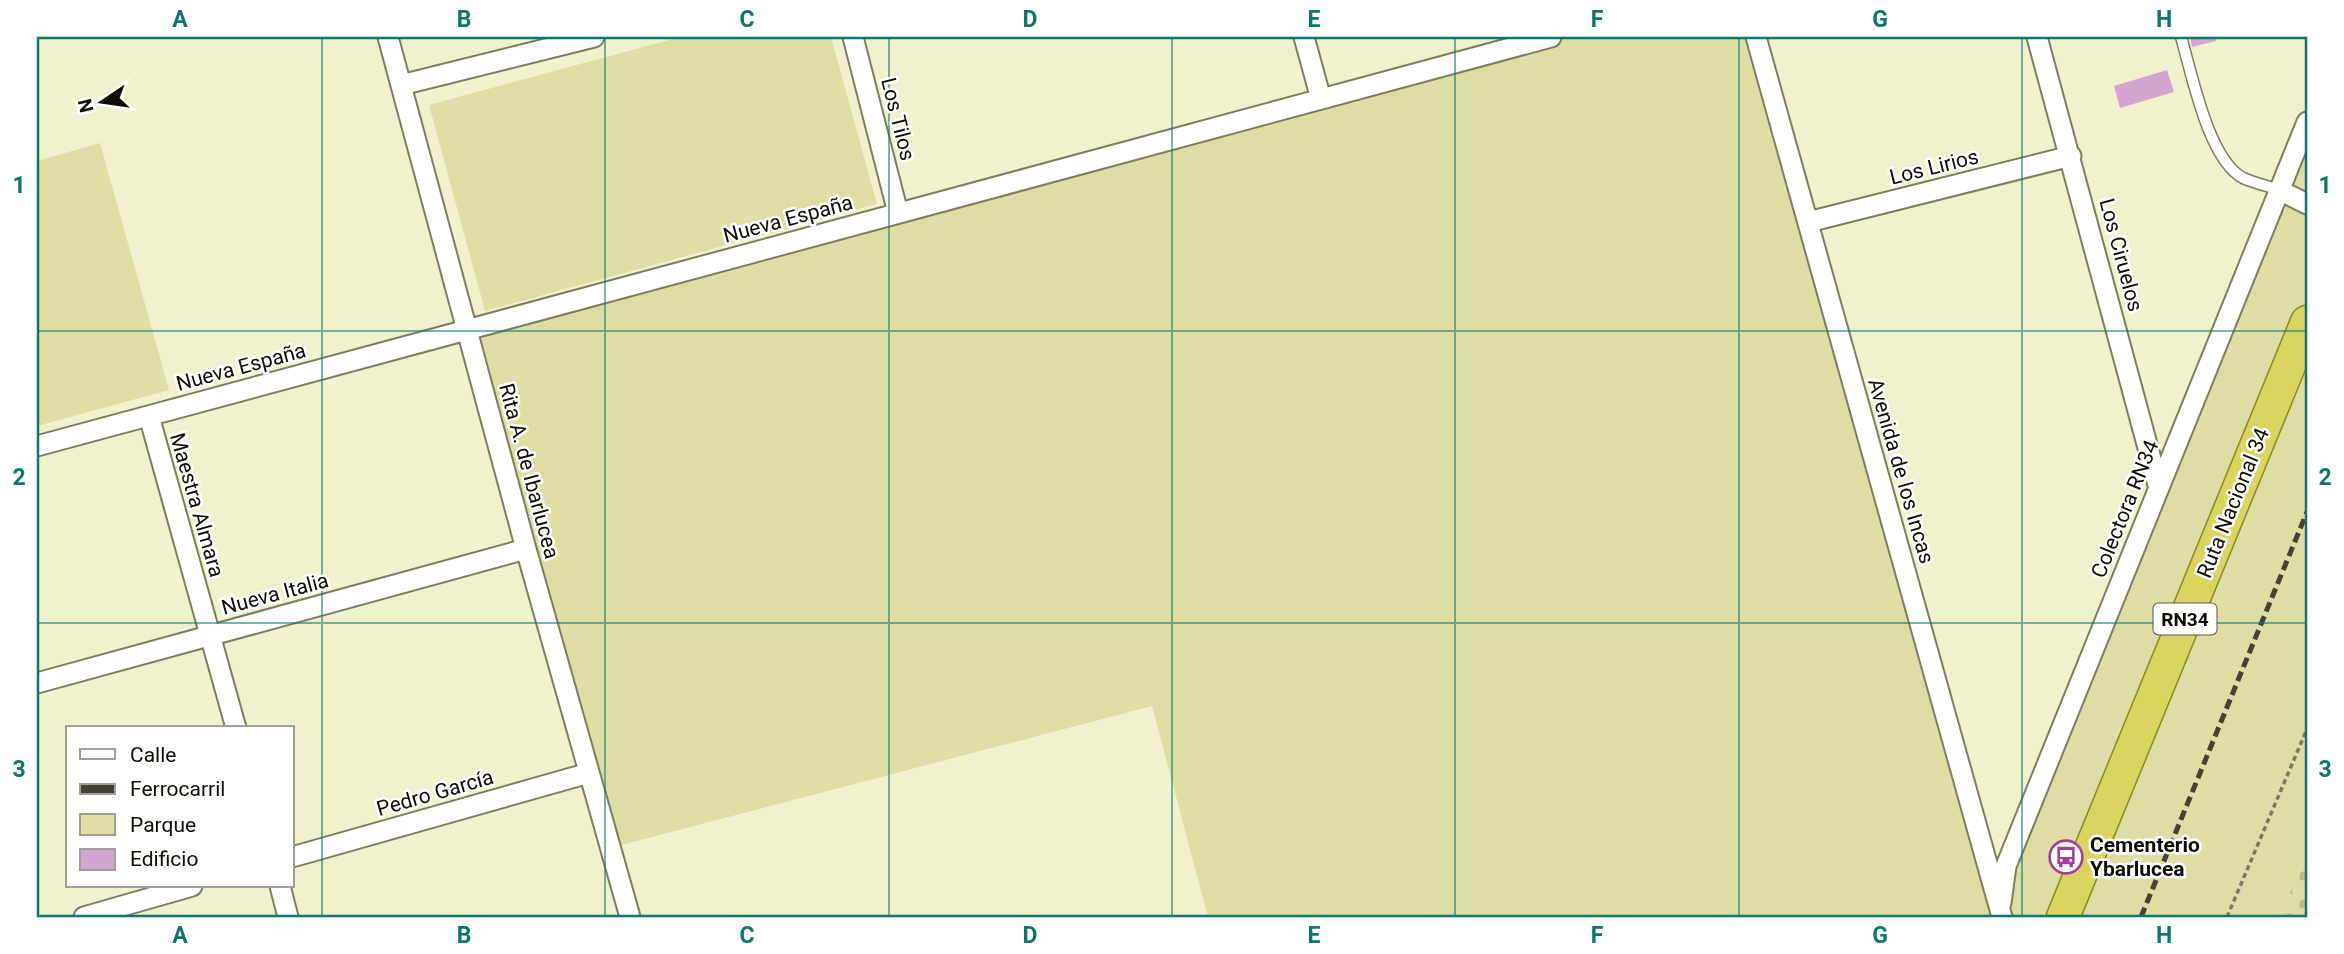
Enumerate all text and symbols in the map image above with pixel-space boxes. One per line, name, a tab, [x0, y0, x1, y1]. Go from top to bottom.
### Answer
text: A	[172, 6, 188, 33]
text: B	[457, 6, 471, 33]
text: C	[739, 6, 755, 33]
text: D	[1023, 6, 1037, 33]
text: E	[1308, 6, 1321, 33]
text: F	[1591, 6, 1604, 33]
text: G	[1872, 6, 1888, 33]
text: H	[2156, 6, 2172, 33]
north arrow	[66, 66, 136, 136]
street label: Los Tilos	[876, 75, 920, 163]
text: N	[73, 97, 99, 115]
street label: Los Lirios	[1887, 144, 1981, 190]
text: 1	[12, 172, 26, 199]
text: 1	[2318, 172, 2332, 199]
street label: Nueva España	[721, 190, 855, 248]
street label: Los Ciruelos	[2094, 196, 2148, 314]
street label: Nueva España	[174, 338, 308, 396]
street label: Avenida de los Incas	[1863, 376, 1939, 566]
street label: Rita A. de Ibarlucea	[494, 381, 564, 561]
street label: Ruta Nacional 34	[2192, 424, 2274, 581]
street label: Maestra Almara	[165, 430, 229, 580]
street label: Colectora RN34	[2086, 436, 2164, 581]
text: 2	[12, 464, 26, 491]
text: 2	[2318, 464, 2332, 491]
street label: Nueva Italia	[219, 568, 331, 620]
road number: RN34	[2154, 604, 2216, 634]
legend	[66, 726, 294, 888]
text: Calle	[130, 743, 176, 767]
text: 3	[12, 756, 26, 783]
text: 3	[2318, 756, 2332, 783]
street label: Pedro García	[374, 765, 496, 821]
text: Ferrocarril	[130, 777, 225, 801]
text: Parque	[130, 813, 196, 837]
place label: Cementerio Ybarlucea	[2090, 833, 2200, 881]
bus stop icon: Cementerio Ybarlucea	[2047, 838, 2085, 876]
text: Edificio	[130, 847, 198, 871]
text: A	[172, 922, 188, 949]
text: B	[457, 922, 471, 949]
text: C	[739, 922, 755, 949]
text: D	[1023, 922, 1037, 949]
text: E	[1308, 922, 1321, 949]
text: F	[1591, 922, 1604, 949]
text: G	[1872, 922, 1888, 949]
text: H	[2156, 922, 2172, 949]

